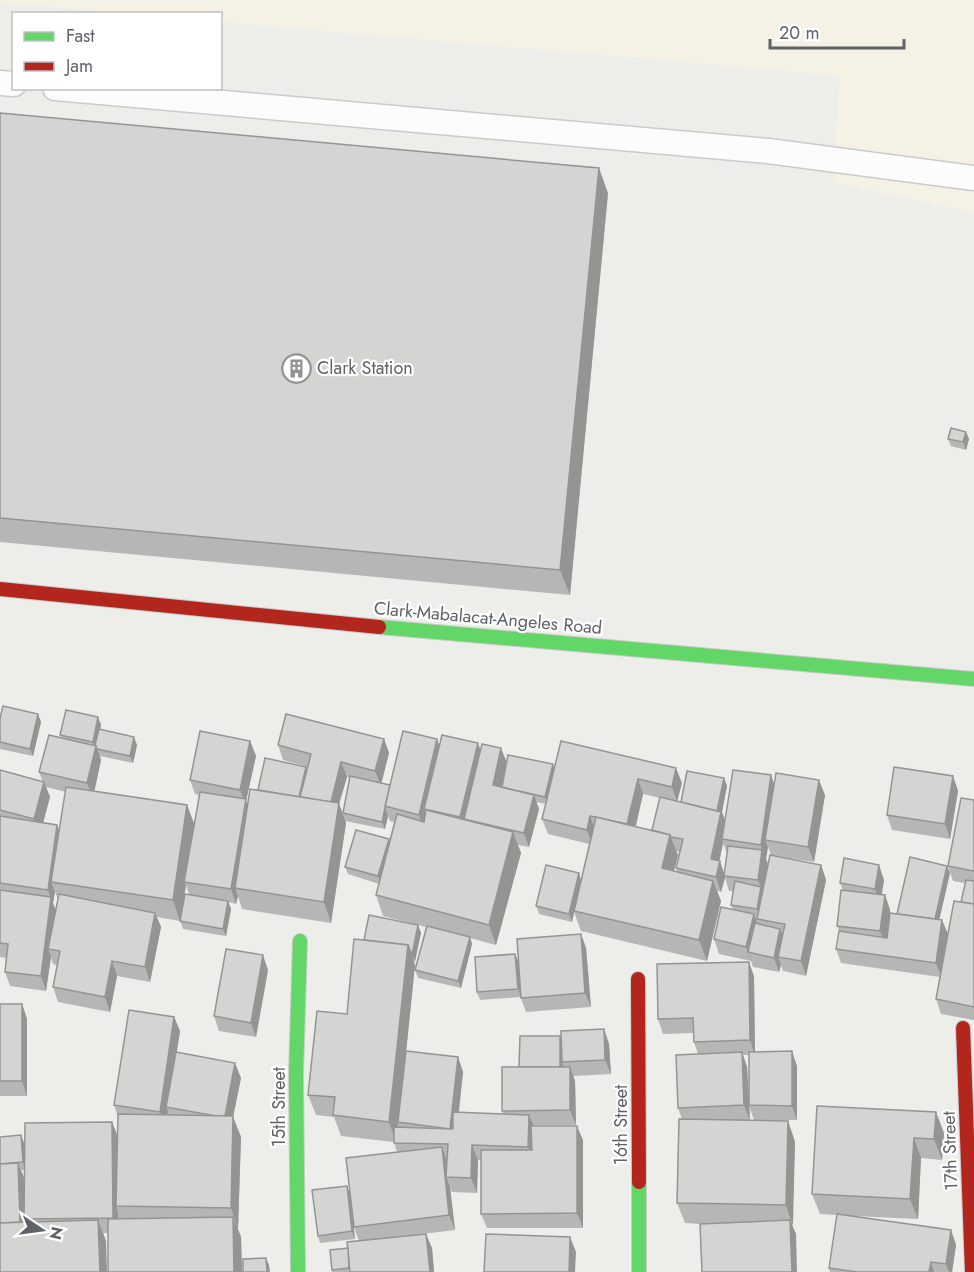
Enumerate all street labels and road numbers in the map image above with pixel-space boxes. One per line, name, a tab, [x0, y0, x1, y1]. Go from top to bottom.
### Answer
street label: Clark-Mabalacat-Angeles Road	[373, 595, 603, 641]
street label: 15th Street	[266, 1066, 292, 1147]
street label: 16th Street	[608, 1084, 634, 1165]
street label: 17th Street	[936, 1110, 964, 1191]

